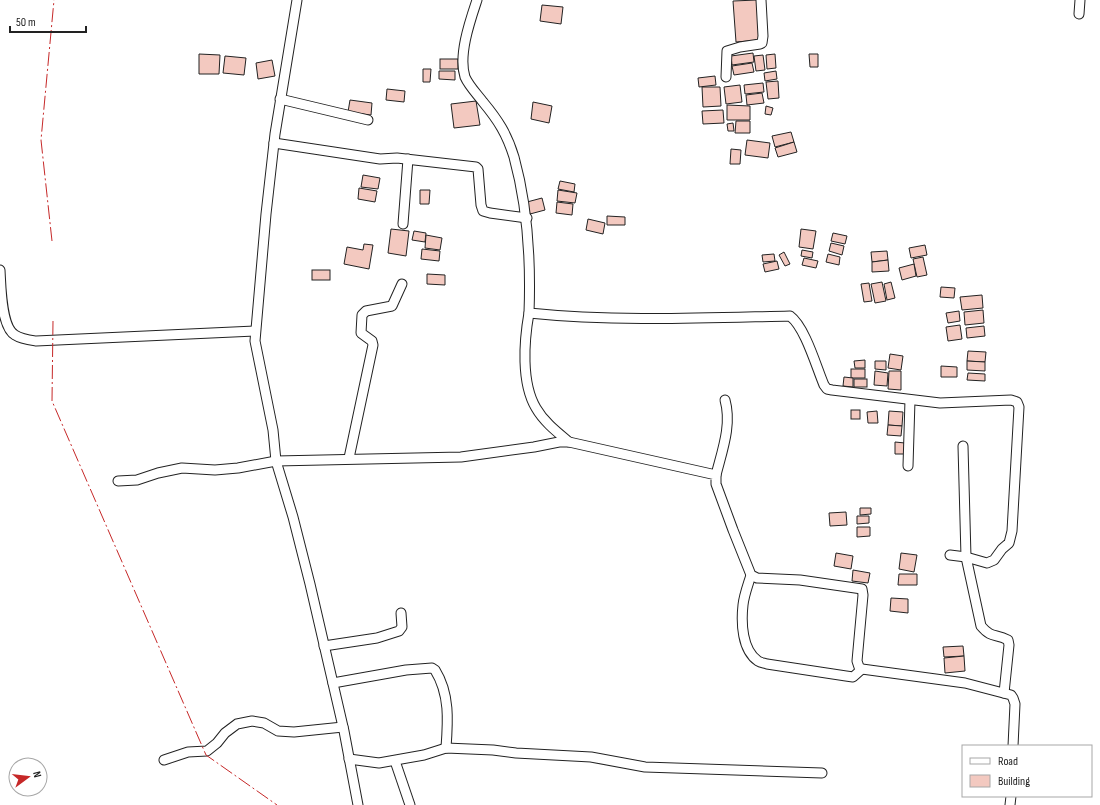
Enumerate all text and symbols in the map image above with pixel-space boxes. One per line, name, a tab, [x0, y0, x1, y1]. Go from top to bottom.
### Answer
scale bar	[10, 8, 86, 34]
text: 50 m	[16, 15, 36, 30]
legend	[962, 745, 1092, 797]
text: Road	[998, 754, 1018, 769]
north arrow	[8, 757, 48, 797]
text: N	[30, 770, 44, 779]
text: Building	[998, 774, 1030, 789]

